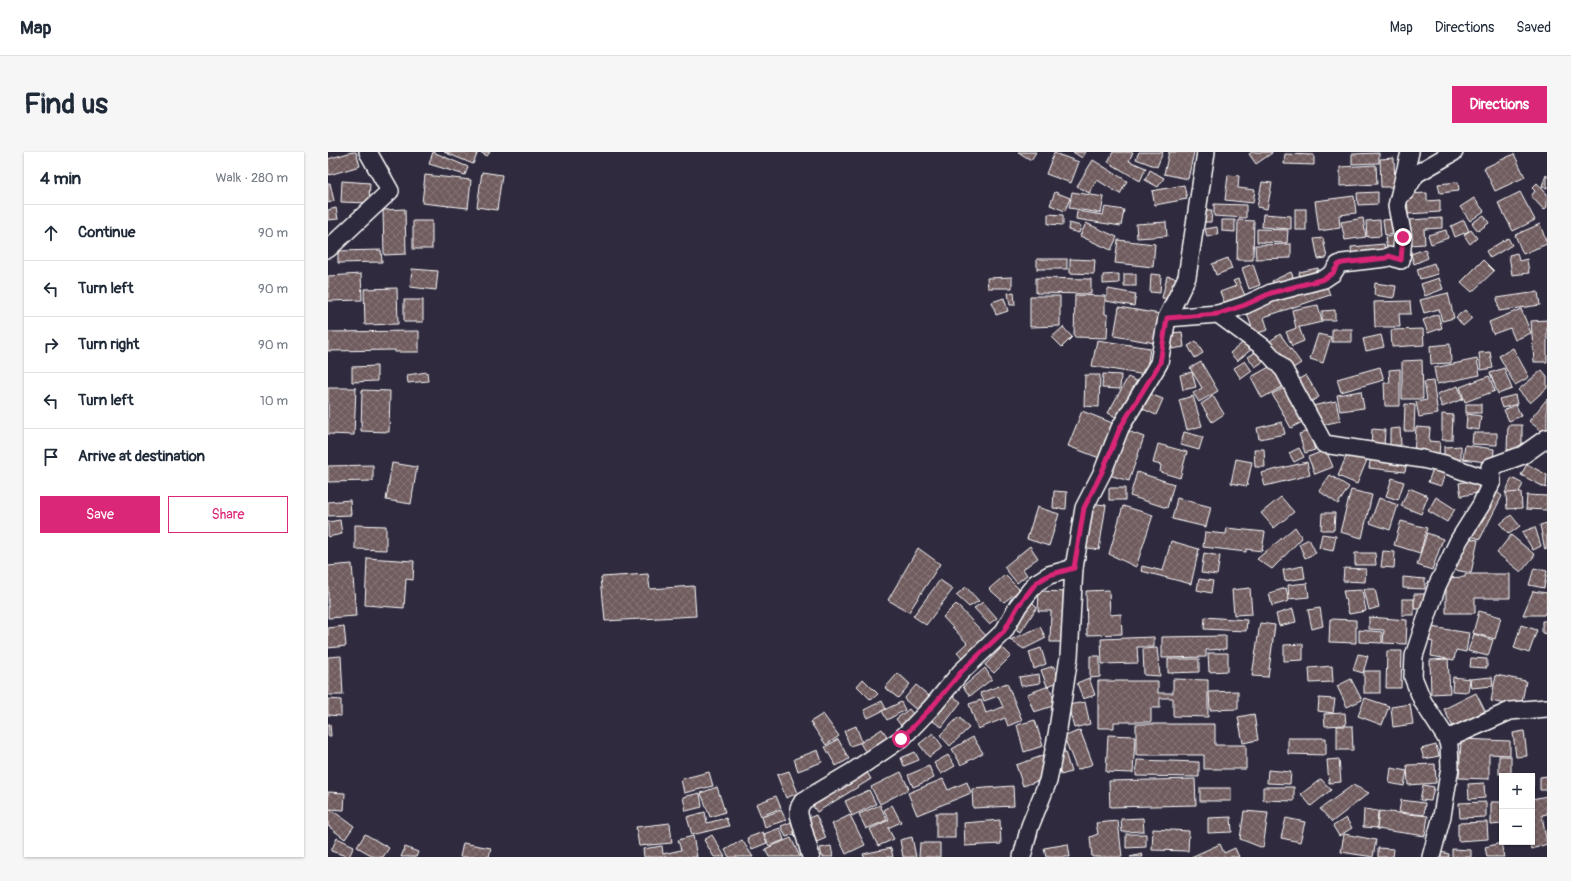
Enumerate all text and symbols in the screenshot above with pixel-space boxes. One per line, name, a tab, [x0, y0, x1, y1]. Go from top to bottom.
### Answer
text: Map	[20, 16, 51, 40]
text: Map	[1390, 19, 1413, 36]
text: Directions	[1435, 19, 1494, 36]
text: Saved	[1516, 19, 1551, 36]
button: Directions	[1452, 86, 1547, 123]
text: Find us	[24, 87, 108, 122]
text: 4 min	[40, 168, 81, 189]
text: Walk · 280 m	[215, 170, 288, 186]
icon: ahead	[40, 222, 62, 244]
text: Continue	[78, 223, 136, 242]
text: 90 m	[258, 225, 288, 241]
route end	[1394, 228, 1412, 246]
icon: left	[40, 278, 62, 300]
text: Turn left	[78, 279, 134, 298]
text: 90 m	[258, 281, 288, 297]
icon: right	[40, 334, 62, 356]
text: Turn right	[78, 335, 139, 354]
text: 90 m	[258, 337, 288, 353]
icon: left	[40, 390, 62, 412]
text: Turn left	[78, 391, 134, 410]
text: 10 m	[260, 393, 288, 409]
icon: arrive	[40, 446, 62, 468]
text: Arrive at destination	[78, 447, 205, 466]
button: Save	[40, 496, 160, 533]
button: Share	[168, 496, 288, 533]
route start	[892, 730, 910, 748]
map controls	[1499, 773, 1535, 845]
button: +	[1499, 773, 1535, 809]
button: −	[1499, 809, 1535, 845]

